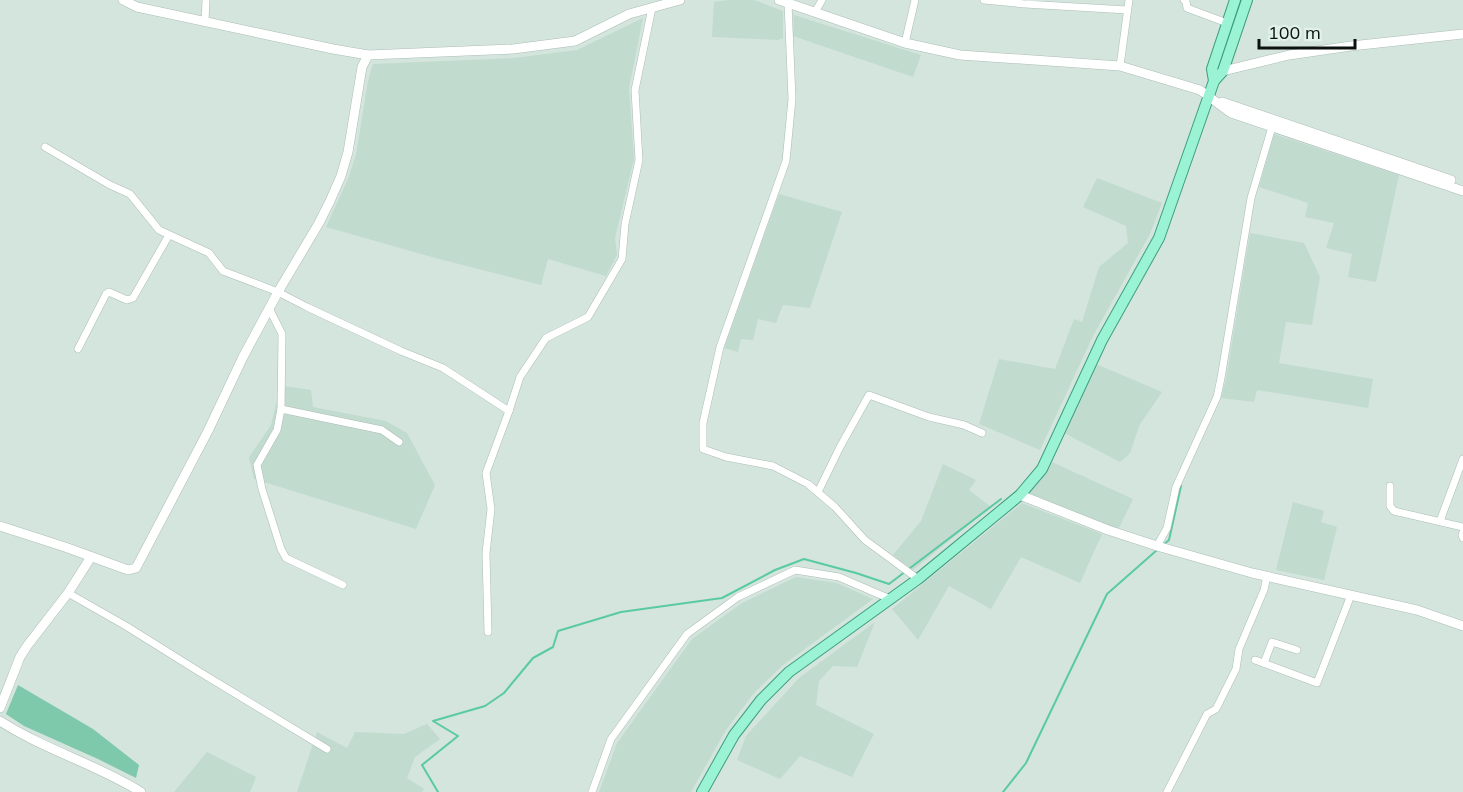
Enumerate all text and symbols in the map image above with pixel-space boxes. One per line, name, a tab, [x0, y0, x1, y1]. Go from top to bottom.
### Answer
scale bar	[1259, 12, 1355, 50]
text: 100 m	[1268, 21, 1321, 44]

